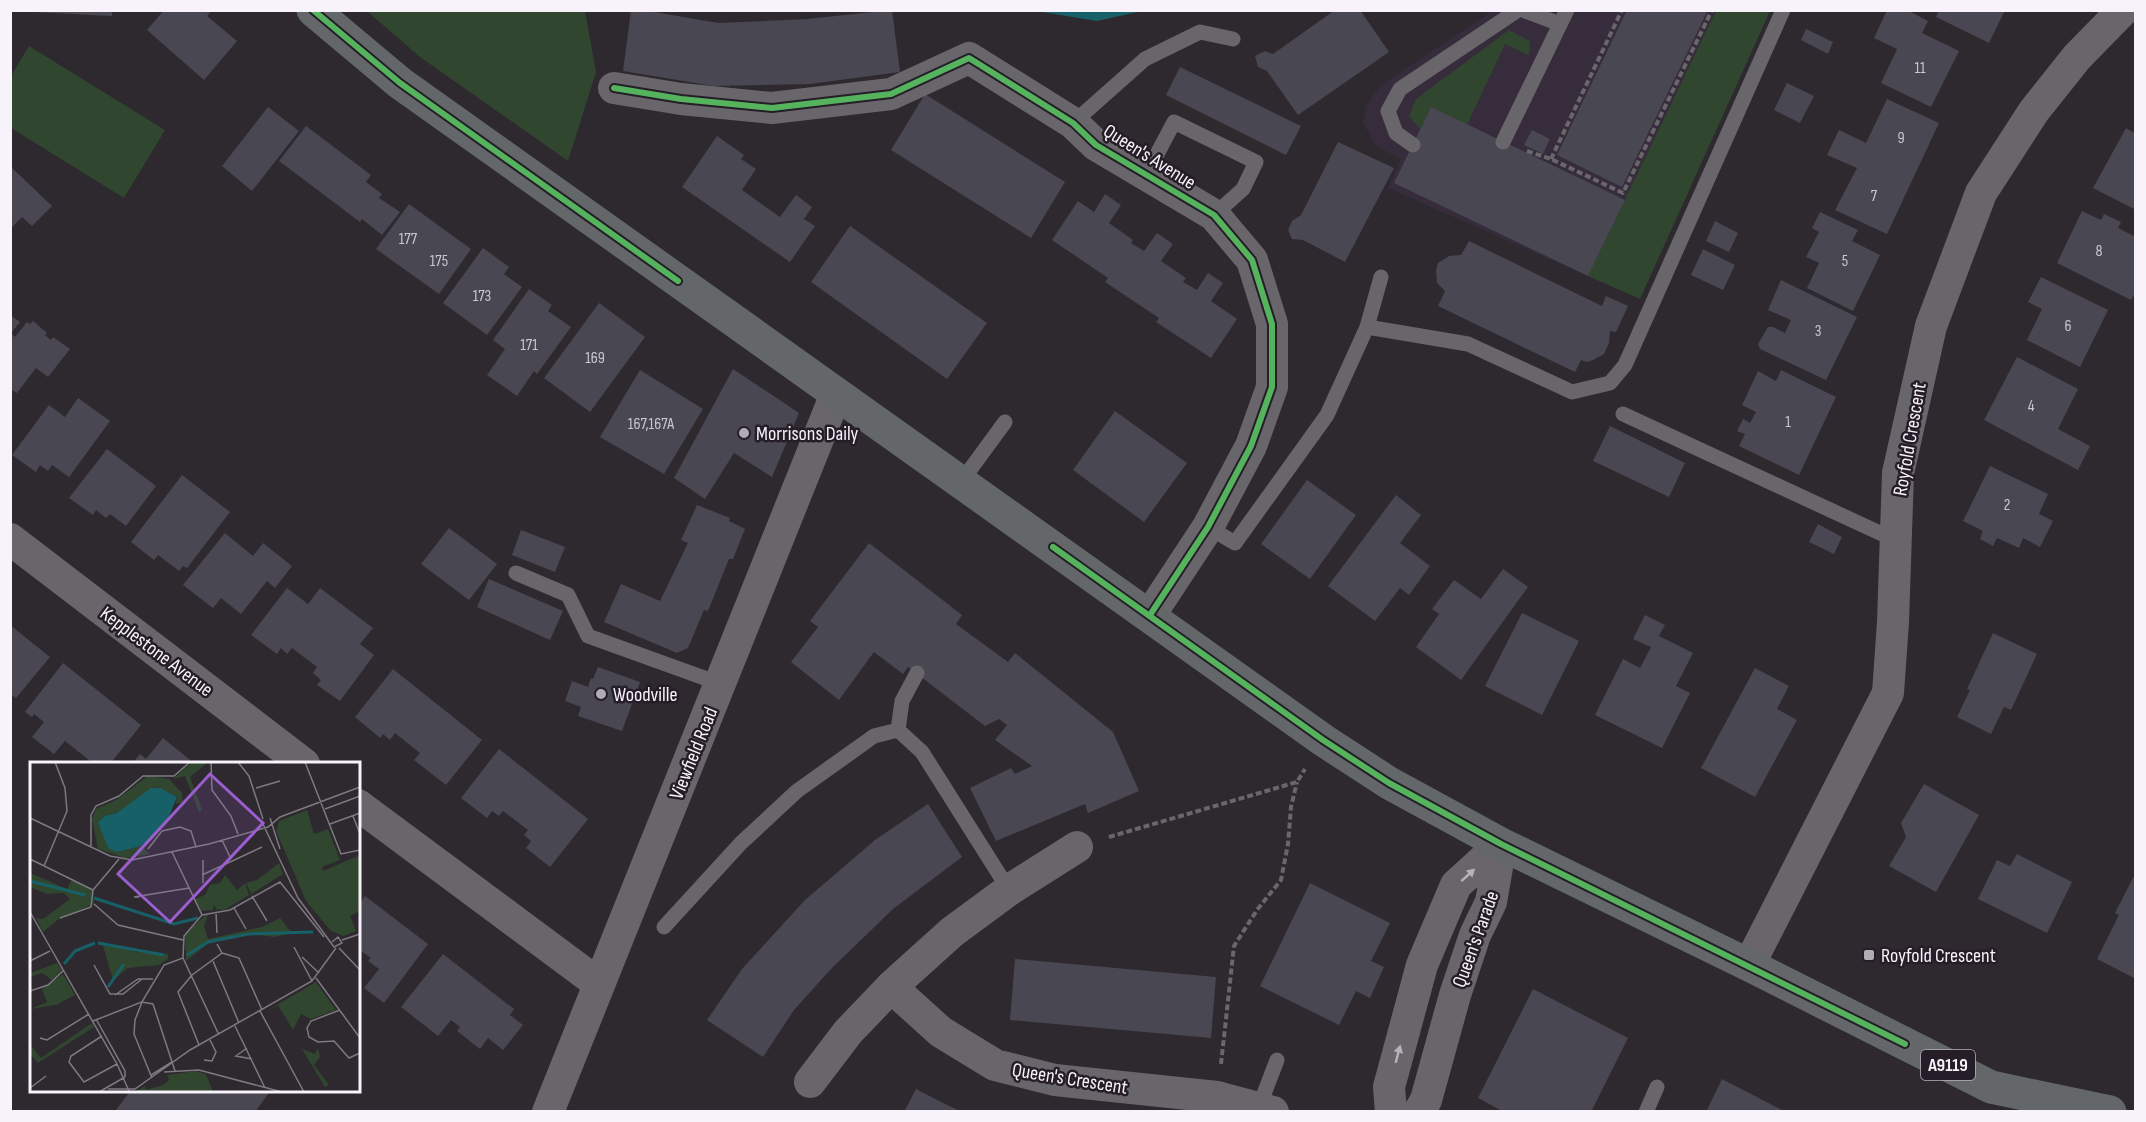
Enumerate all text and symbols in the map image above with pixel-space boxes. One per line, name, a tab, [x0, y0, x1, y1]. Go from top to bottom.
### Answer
house number: 11	[1914, 59, 1926, 78]
street label: Queen's Avenue	[1099, 119, 1200, 195]
house number: 9	[1897, 129, 1905, 148]
house number: 7	[1871, 187, 1878, 206]
house number: 177	[399, 230, 418, 249]
house number: 8	[2095, 242, 2103, 261]
house number: 175	[430, 252, 448, 271]
house number: 5	[1842, 252, 1848, 271]
house number: 173	[473, 287, 491, 306]
house number: 6	[2064, 317, 2072, 336]
house number: 3	[1815, 322, 1821, 341]
house number: 171	[520, 336, 538, 355]
house number: 169	[585, 349, 605, 368]
street label: Royfold Crescent	[1888, 381, 1932, 498]
house number: 4	[2028, 397, 2035, 416]
house number: 1	[1785, 413, 1791, 432]
house number: 167,167A	[628, 415, 674, 434]
place label: Morrisons Daily	[756, 422, 859, 446]
marker: Morrisons Daily	[737, 426, 751, 440]
house number: 2	[2004, 496, 2010, 515]
street label: Kepplestone Avenue	[95, 602, 218, 702]
place label: Woodville	[613, 683, 678, 707]
marker: Woodville	[594, 687, 608, 701]
street label: Viewfield Road	[665, 704, 723, 803]
inset map	[30, 762, 360, 1092]
one-way arrow	[1460, 868, 1474, 882]
street label: Queen's Parade	[1447, 888, 1504, 991]
place label: Royfold Crescent	[1881, 944, 1996, 968]
marker: Royfold Crescent	[1862, 948, 1876, 962]
one-way arrow	[1393, 1045, 1403, 1063]
road number: A9119	[1921, 1050, 1975, 1080]
street label: Queen's Crescent	[1010, 1058, 1129, 1100]

